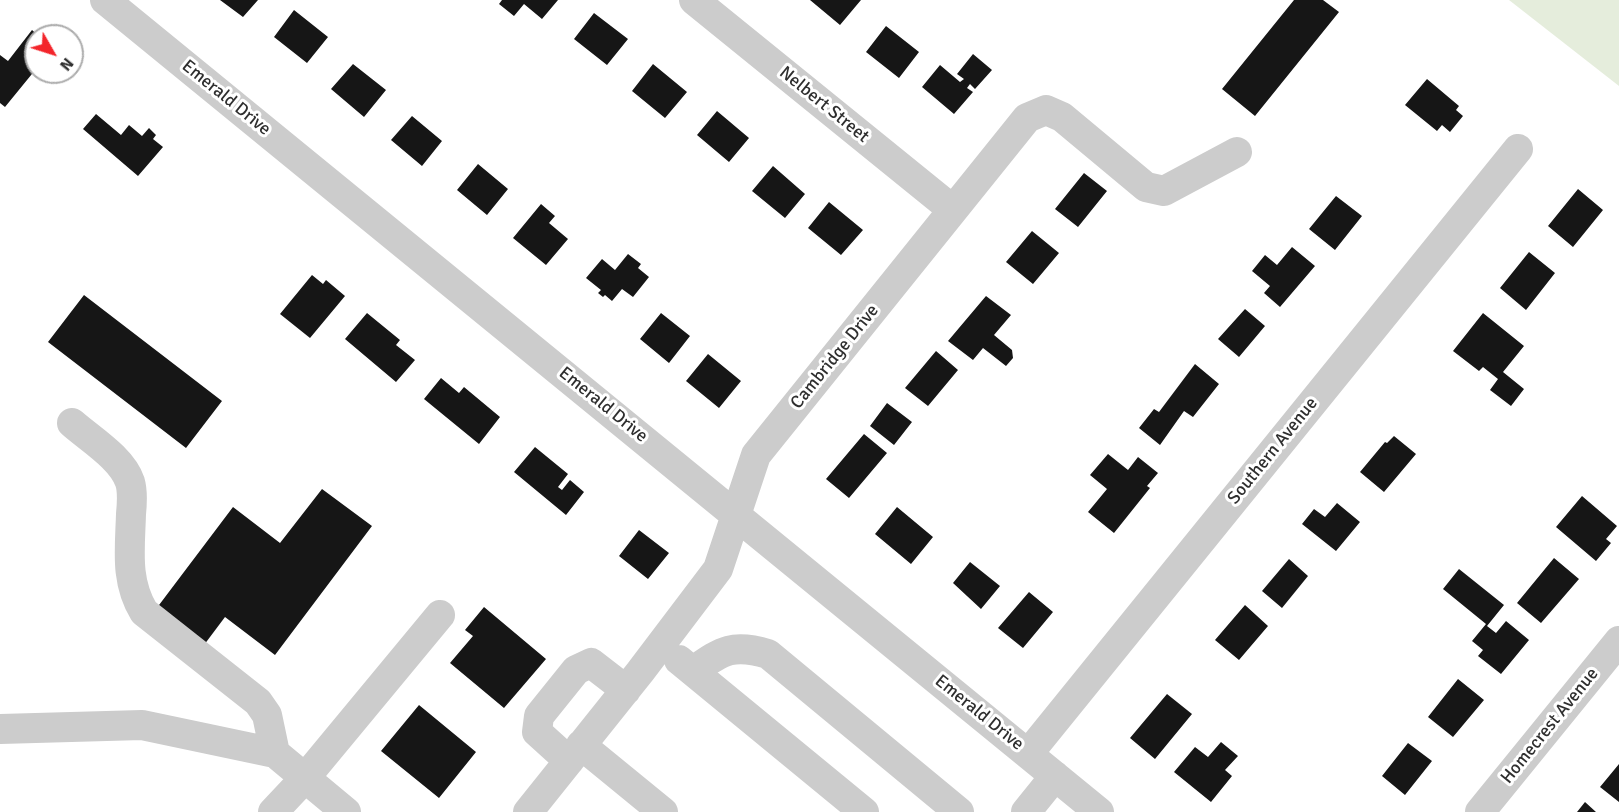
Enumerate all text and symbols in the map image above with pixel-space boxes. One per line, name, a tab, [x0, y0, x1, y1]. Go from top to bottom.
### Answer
north arrow	[24, 24, 84, 84]
text: N	[55, 53, 78, 75]
street label: Emerald Drive	[177, 56, 275, 140]
street label: Nelbert Street	[775, 62, 873, 148]
street label: Cambridge Drive	[786, 301, 884, 413]
street label: Emerald Drive	[554, 363, 652, 447]
street label: Southern Avenue	[1223, 393, 1323, 509]
street label: Homecrest Avenue	[1497, 664, 1603, 788]
street label: Emerald Drive	[930, 671, 1028, 755]

